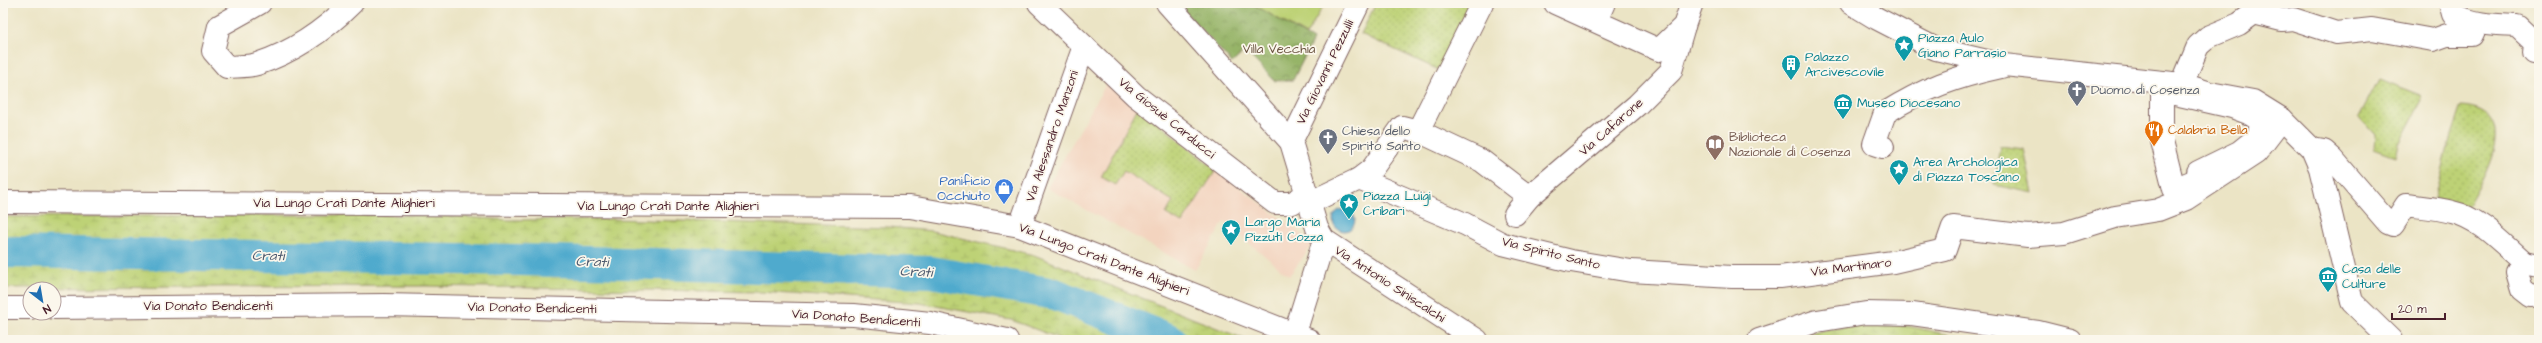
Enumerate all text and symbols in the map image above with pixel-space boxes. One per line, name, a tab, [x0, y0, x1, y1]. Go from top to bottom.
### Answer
street label: Via Giovanni Pezzulli	[1292, 17, 1358, 127]
place label: Piazza Aulo Giano Parrasio	[1918, 29, 2007, 62]
place icon: Piazza Aulo Giano Parrasio	[1893, 34, 1915, 62]
park label: Villa Vecchia	[1243, 40, 1316, 58]
place label: Palazzo Arcivescovile	[1805, 48, 1884, 81]
building icon: Palazzo Arcivescovile	[1780, 53, 1802, 81]
street label: Via Alessandro Manzoni	[1021, 68, 1083, 204]
street label: Via Giosuè Carducci	[1115, 73, 1219, 163]
church icon: Duomo di Cosenza	[2066, 79, 2088, 107]
place label: Duomo di Cosenza	[2091, 81, 2200, 99]
museum icon: Museo Diocesano	[1832, 92, 1854, 120]
street label: Via Cafarone	[1575, 94, 1647, 160]
place label: Museo Diocesano	[1857, 94, 1961, 112]
restaurant icon: Calabria Bella	[2143, 119, 2165, 147]
place label: Calabria Bella	[2168, 121, 2248, 139]
place label: Chiesa dello Spirito Santo	[1342, 122, 1421, 155]
church icon: Chiesa dello Spirito Santo	[1317, 127, 1339, 155]
place label: Biblioteca Nazionale di Cosenza	[1729, 128, 1851, 161]
library icon: Biblioteca Nazionale di Cosenza	[1704, 133, 1726, 161]
place label: Area Archologica di Piazza Toscano	[1913, 153, 2020, 186]
place icon: Area Archologica di Piazza Toscano	[1888, 158, 1910, 186]
place label: Panificio Occhiuto	[937, 172, 991, 205]
shop icon: Panificio Occhiuto	[993, 177, 1015, 205]
place label: Piazza Luigi Cribari	[1363, 187, 1431, 220]
place icon: Piazza Luigi Cribari	[1338, 192, 1360, 220]
street label: Via Lungo Crati Dante Alighieri	[253, 194, 435, 213]
street label: Via Lungo Crati Dante Alighieri	[577, 197, 759, 216]
place label: Largo Maria Pizzuti Cozza	[1245, 213, 1324, 246]
street label: Via Lungo Crati Dante Alighieri	[1016, 218, 1192, 301]
place icon: Largo Maria Pizzuti Cozza	[1220, 218, 1242, 246]
street label: Via Spirito Santo	[1500, 232, 1603, 274]
street label: Via Antonio Siniscalchi	[1331, 241, 1449, 327]
water label: Crati	[252, 246, 286, 266]
water label: Crati	[575, 251, 610, 273]
street label: Via Martinaro	[1810, 253, 1893, 281]
place label: Casa delle Culture	[2342, 260, 2401, 293]
water label: Crati	[899, 261, 935, 283]
museum icon: Casa delle Culture	[2317, 265, 2339, 293]
north arrow	[22, 281, 62, 321]
scale bar	[2392, 295, 2445, 321]
street label: Via Donato Bendicenti	[144, 297, 273, 315]
street label: Via Donato Bendicenti	[467, 298, 597, 318]
text: N	[40, 301, 54, 317]
text: 20 m	[2398, 301, 2427, 318]
street label: Via Donato Bendicenti	[791, 305, 921, 331]

